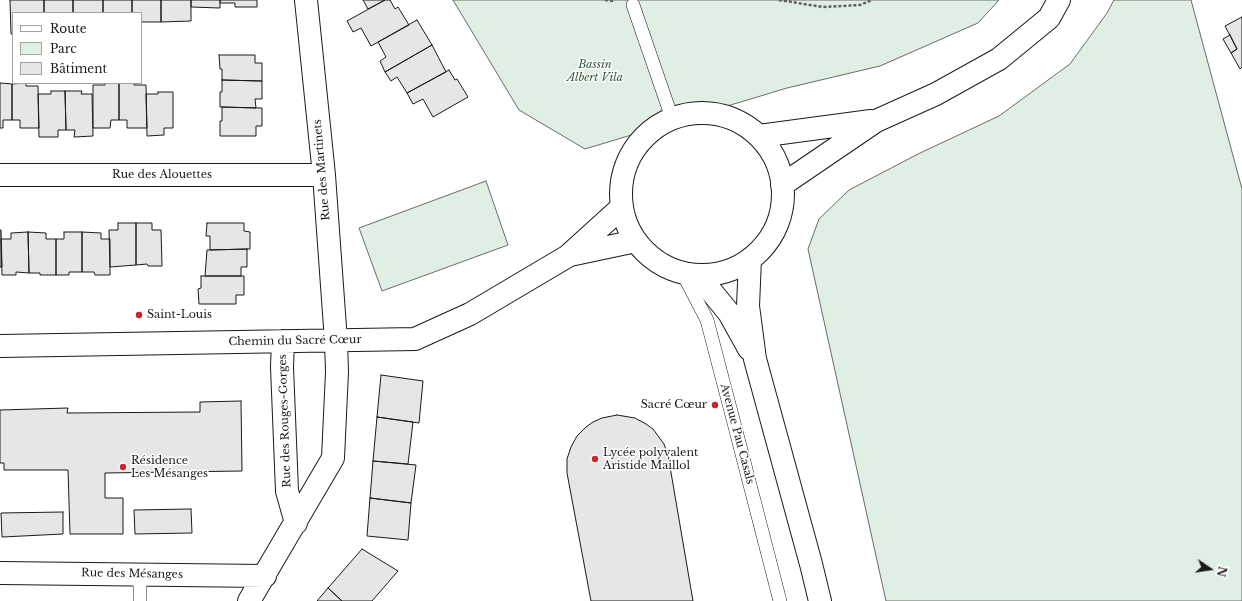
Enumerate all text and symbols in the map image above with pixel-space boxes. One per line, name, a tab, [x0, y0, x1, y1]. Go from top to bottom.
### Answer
legend	[12, 12, 142, 84]
text: Route	[50, 21, 87, 36]
text: Parc	[50, 41, 77, 56]
park label: Bassin Albert Vila	[567, 58, 623, 84]
text: Bâtiment	[50, 61, 107, 76]
street label: Rue des Martinets	[311, 119, 333, 221]
street label: Rue des Alouettes	[112, 168, 212, 182]
place label: Saint-Louis	[147, 308, 212, 322]
marker: Saint-Louis	[134, 310, 144, 320]
street label: Chemin du Sacré Cœur	[228, 333, 362, 349]
street label: Rue des Rouges-Gorges	[276, 354, 294, 488]
street label: Avenue Pau Casals	[717, 382, 757, 486]
place label: Sacré Cœur	[641, 398, 707, 412]
marker: Sacré Cœur	[710, 400, 720, 410]
place label: Lycée polyvalent Aristide Maillol	[603, 446, 698, 472]
place label: Résidence Les Mésanges	[131, 454, 208, 480]
marker: Lycée polyvalent Aristide Maillol	[590, 454, 600, 464]
marker: Résidence Les Mésanges	[118, 462, 128, 472]
north arrow	[1190, 549, 1230, 589]
text: N	[1214, 565, 1230, 578]
street label: Rue des Mésanges	[81, 567, 183, 581]

